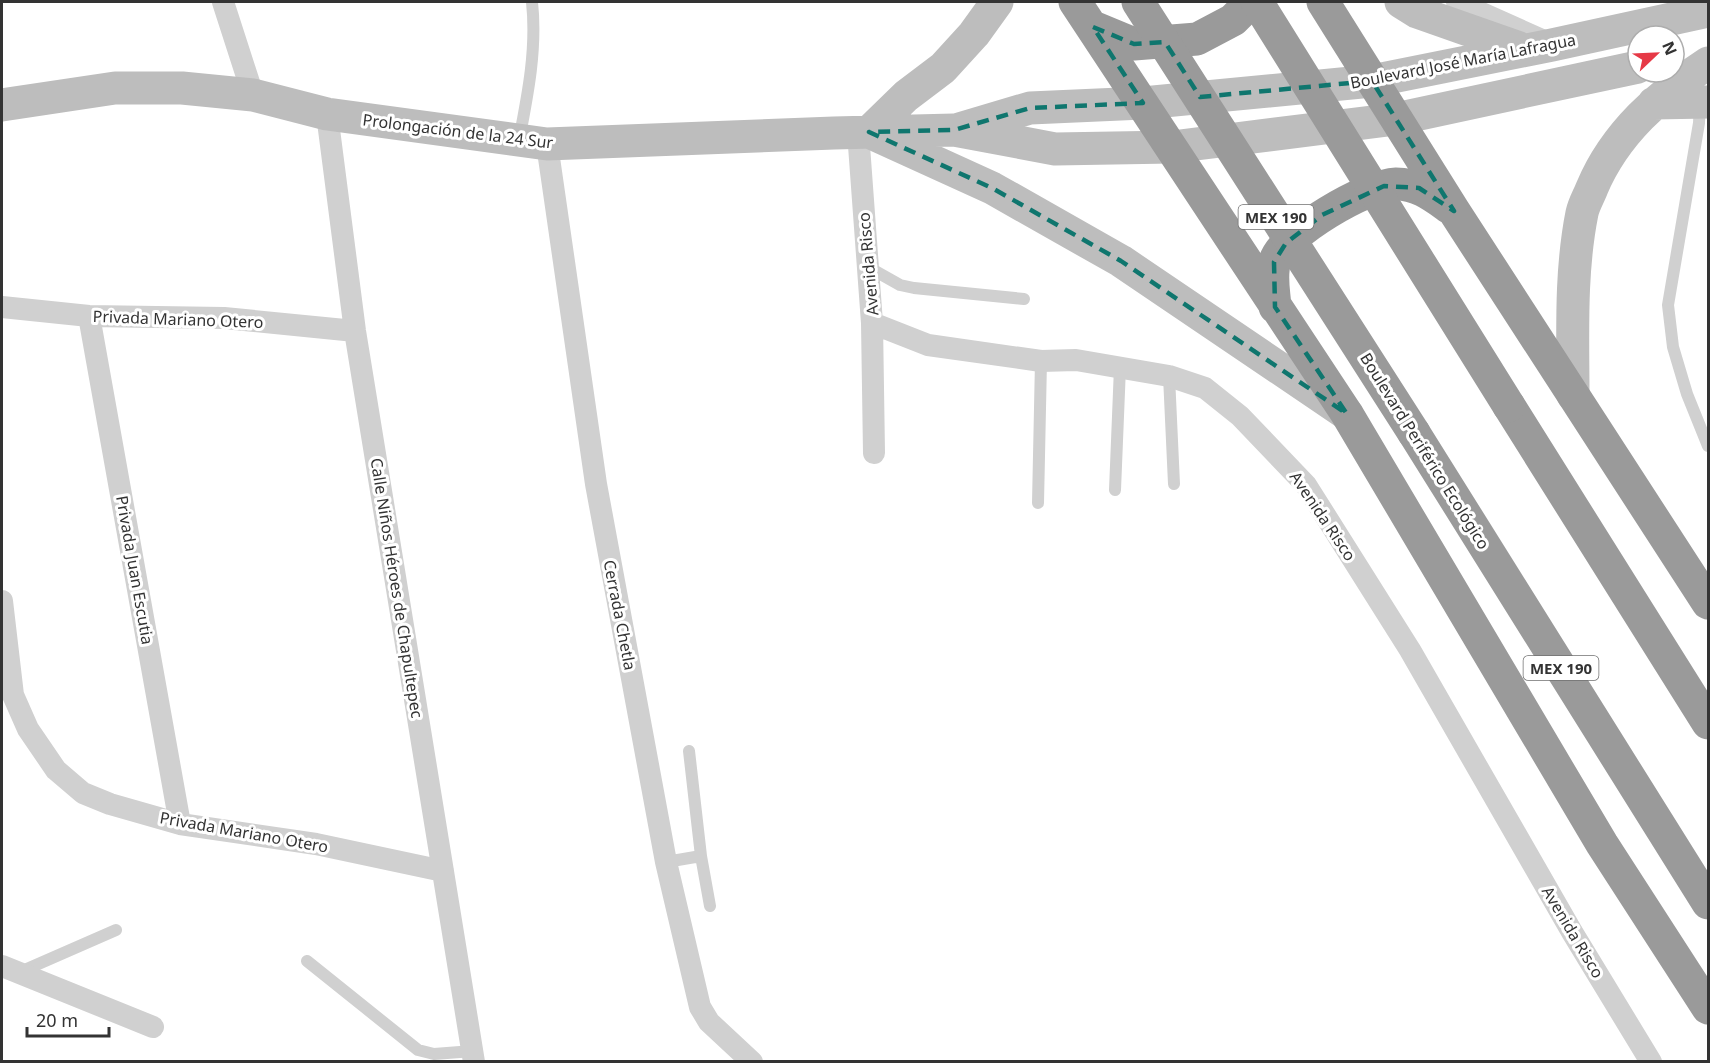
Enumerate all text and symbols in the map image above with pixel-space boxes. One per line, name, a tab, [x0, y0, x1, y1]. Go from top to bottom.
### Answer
north arrow	[1626, 24, 1686, 84]
street label: Boulevard José María Lafragua	[1348, 28, 1578, 94]
text: N	[1657, 38, 1682, 58]
street label: Prolongación de la 24 Sur	[362, 108, 555, 154]
road number: MEX 190	[1238, 205, 1314, 229]
street label: Avenida Risco	[853, 211, 883, 317]
street label: Privada Mariano Otero	[92, 305, 264, 333]
street label: Boulevard Periférico Ecológico	[1355, 349, 1495, 553]
street label: Calle Niños Héroes de Chapultepec	[366, 456, 428, 720]
street label: Avenida Risco	[1285, 467, 1361, 565]
street label: Privada Juan Escutia	[111, 494, 159, 646]
street label: Cerrada Chetla	[599, 558, 641, 672]
road number: MEX 190	[1524, 656, 1598, 680]
street label: Privada Mariano Otero	[158, 806, 330, 858]
street label: Avenida Risco	[1537, 882, 1609, 982]
scale bar	[27, 1000, 110, 1038]
text: 20 m	[36, 1008, 78, 1032]

